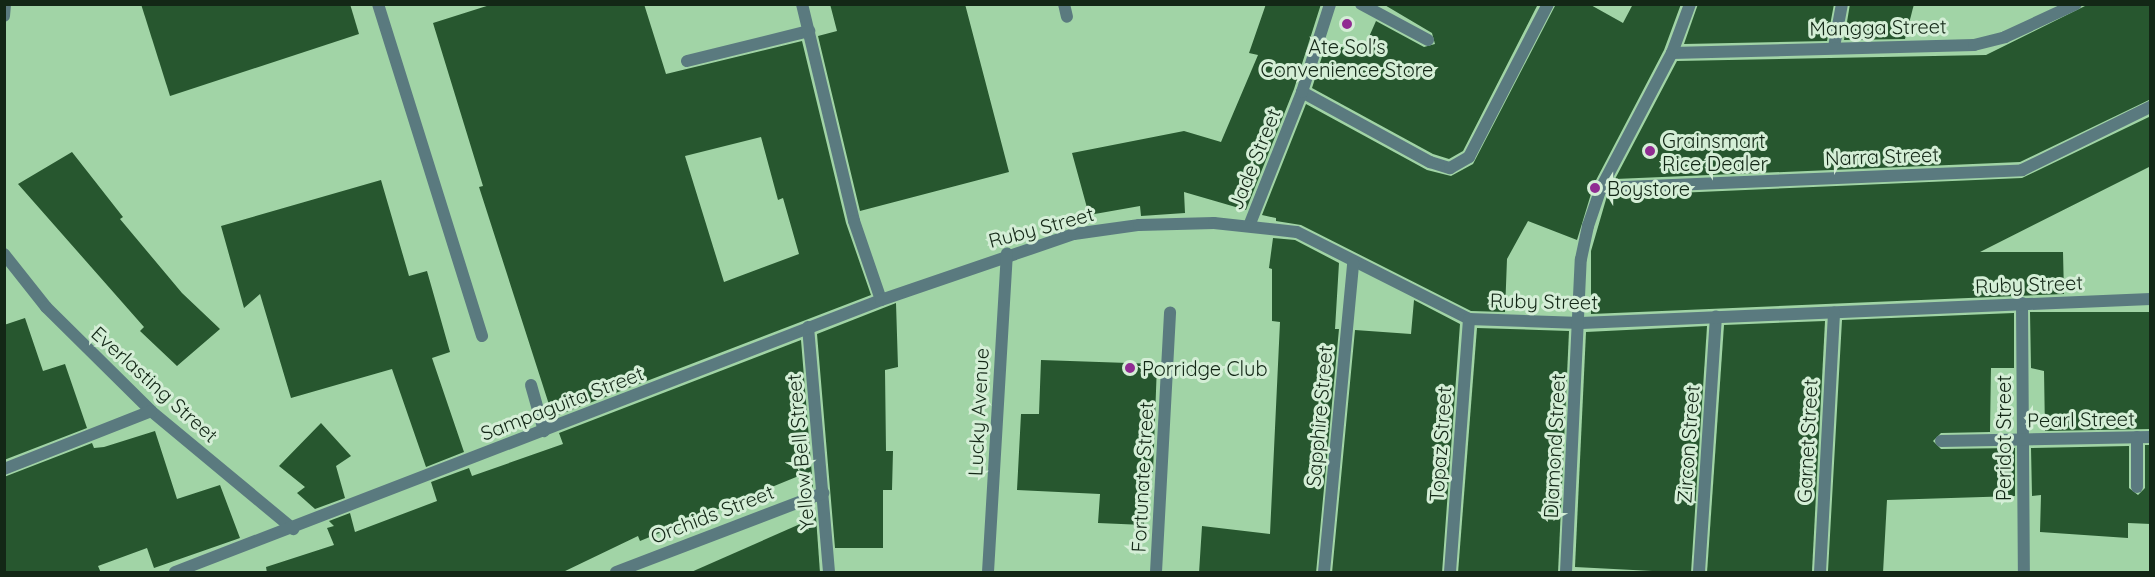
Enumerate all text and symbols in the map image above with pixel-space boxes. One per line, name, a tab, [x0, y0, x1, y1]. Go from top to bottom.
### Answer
street label: Mangga Street	[1809, 14, 1947, 40]
marker: Ate Sol's Convenience Store	[1340, 17, 1354, 31]
place label: Ate Sol's Convenience Store	[1261, 34, 1433, 81]
street label: Jade Street	[1223, 105, 1285, 213]
place label: Grainsmart Rice Dealer	[1662, 128, 1768, 175]
street label: Narra Street	[1825, 142, 1939, 170]
marker: Grainsmart Rice Dealer	[1643, 144, 1657, 158]
place label: Boystore	[1607, 176, 1690, 200]
marker: Boystore	[1588, 181, 1602, 195]
street label: Ruby Street	[986, 201, 1096, 253]
street label: Ruby Street	[1975, 270, 2083, 298]
street label: Ruby Street	[1490, 288, 1598, 314]
street label: Everlasting Street	[87, 321, 223, 447]
street label: Sapphire Street	[1301, 344, 1337, 488]
street label: Lucky Avenue	[963, 347, 993, 477]
place label: Porridge Club	[1142, 356, 1267, 380]
street label: Sampaguita Street	[477, 361, 647, 445]
marker: Porridge Club	[1123, 361, 1137, 375]
street label: Yellow Bell Street	[781, 373, 819, 531]
street label: Diamond Street	[1538, 373, 1570, 519]
street label: Peridot Street	[1991, 375, 2015, 501]
street label: Garnet Street	[1792, 379, 1822, 503]
street label: Zircon Street	[1672, 384, 1704, 504]
street label: Topaz Street	[1424, 385, 1456, 503]
street label: Fortunate Street	[1126, 401, 1158, 553]
street label: Pearl Street	[2027, 406, 2135, 432]
street label: Orchids Street	[647, 479, 777, 549]

